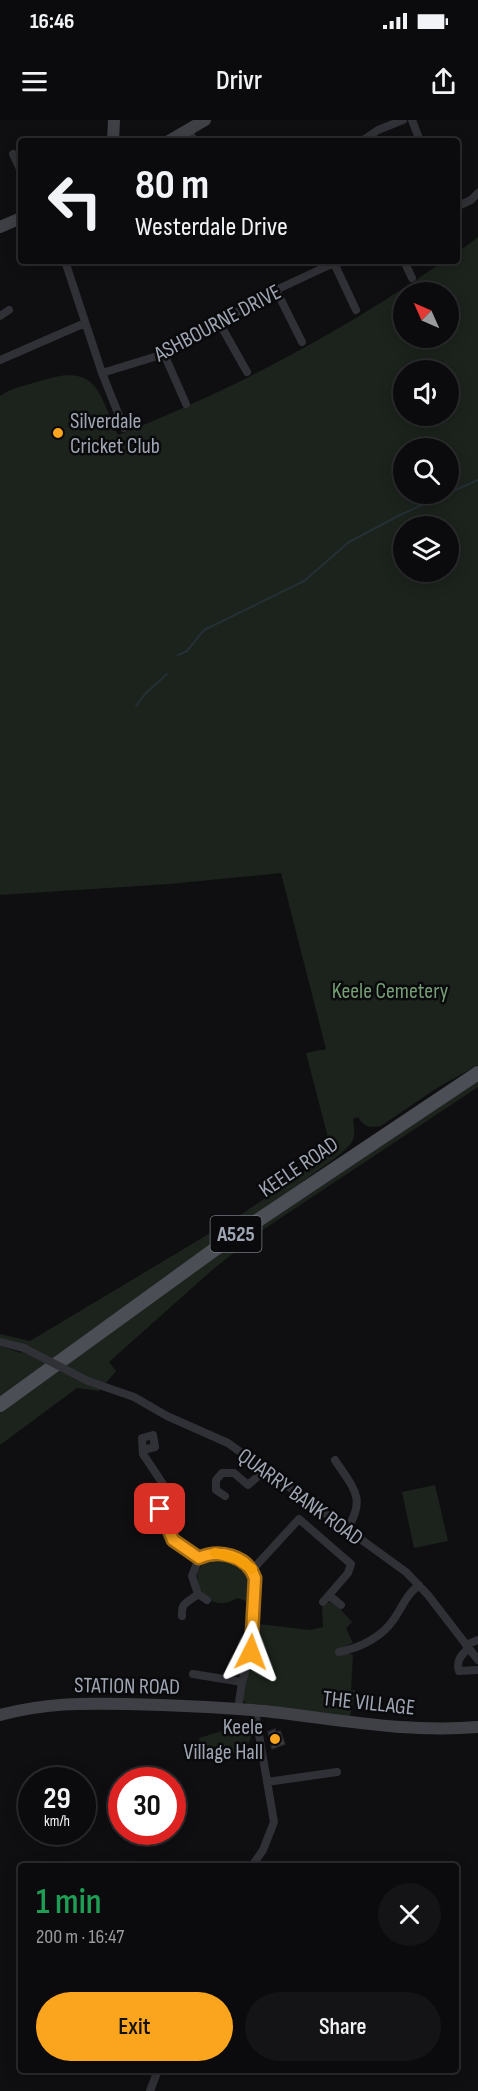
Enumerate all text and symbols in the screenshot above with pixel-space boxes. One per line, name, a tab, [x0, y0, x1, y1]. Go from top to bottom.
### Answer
text: 16:46	[30, 8, 74, 35]
icon: menu	[18, 65, 51, 98]
text: Drivr	[216, 65, 262, 97]
icon: share	[427, 65, 460, 98]
text: 80 m	[135, 160, 209, 211]
icon: left	[36, 162, 114, 240]
text: Westerdale Drive	[135, 211, 288, 243]
street label: ASHBOURNE DRIVE	[149, 279, 286, 369]
north arrow	[393, 282, 459, 348]
map controls	[393, 282, 459, 582]
button: sound	[393, 360, 459, 426]
place label: Silverdale Cricket Club	[70, 408, 160, 460]
marker: Silverdale Cricket Club	[51, 426, 65, 440]
button: search	[393, 438, 459, 504]
button: layers	[393, 516, 459, 582]
park label: Keele Cemetery	[332, 978, 449, 1005]
street label: KEELE ROAD	[254, 1131, 344, 1204]
road number: A525	[210, 1216, 262, 1252]
street label: QUARRY BANK ROAD	[232, 1443, 368, 1552]
pin	[134, 1483, 185, 1534]
icon: arrive	[143, 1492, 176, 1525]
position arrow	[219, 1620, 283, 1684]
street label: STATION ROAD	[74, 1672, 180, 1701]
street label: THE VILLAGE	[321, 1685, 416, 1722]
place label: Keele Village Hall	[183, 1714, 263, 1766]
marker: Keele Village Hall	[268, 1732, 282, 1746]
speed limit sign: 30	[108, 1767, 186, 1845]
text: 29	[43, 1781, 71, 1817]
text: km/h	[44, 1812, 70, 1831]
text: 1 min	[36, 1881, 101, 1924]
button: close	[378, 1883, 441, 1946]
text: 200 m · 16:47	[36, 1925, 124, 1949]
button: Exit	[36, 1992, 233, 2061]
button: Share	[245, 1992, 441, 2061]

